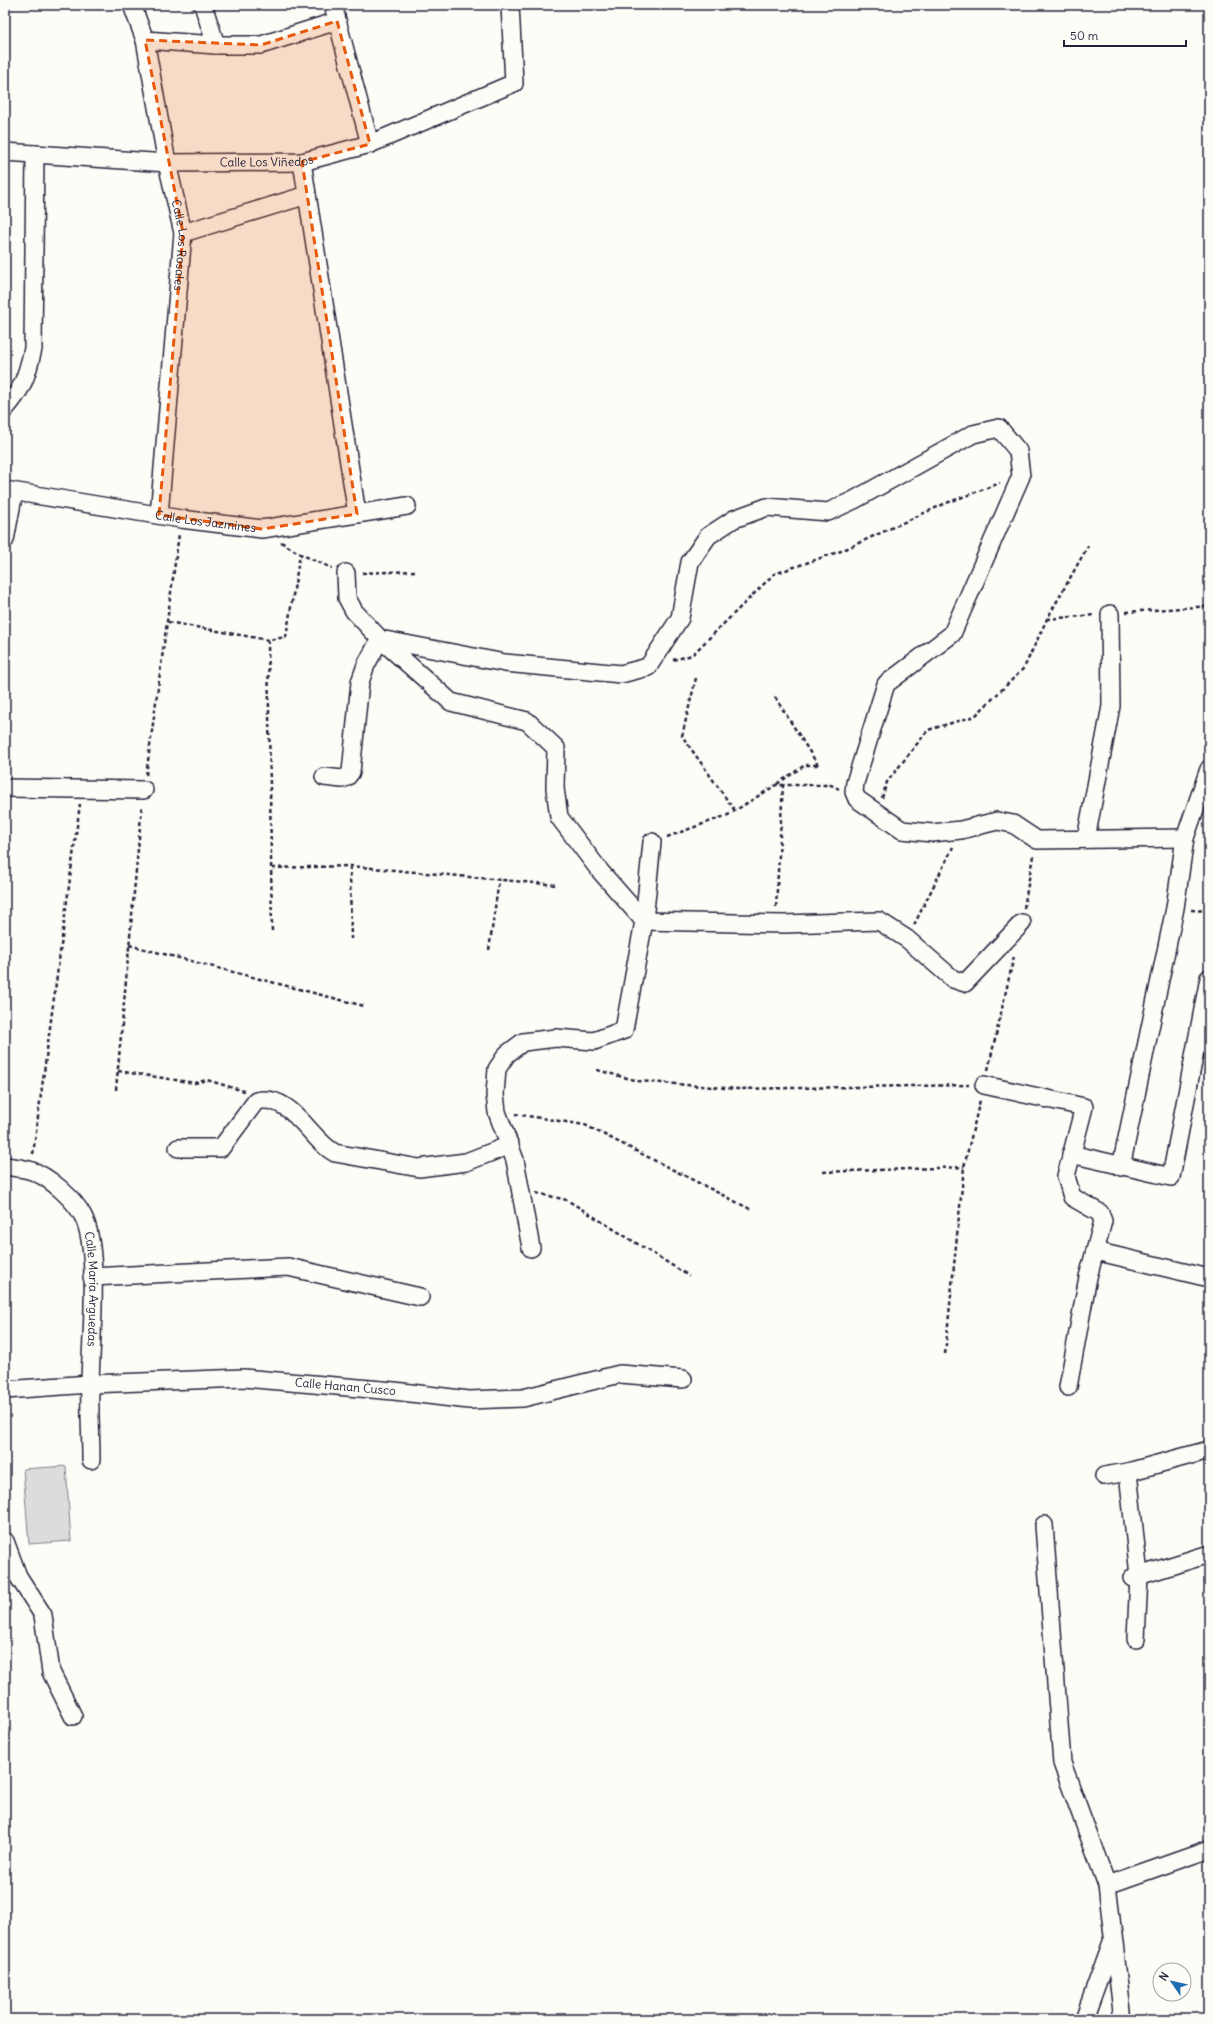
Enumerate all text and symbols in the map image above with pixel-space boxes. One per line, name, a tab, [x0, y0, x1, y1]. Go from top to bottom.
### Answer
scale bar	[1064, 22, 1186, 48]
text: 50 m	[1070, 28, 1099, 43]
street label: Calle Los Viñedos	[220, 151, 315, 170]
street label: Calle Los Rosales	[169, 198, 191, 291]
street label: Calle Los Jazmines	[154, 507, 257, 535]
street label: Calle María Arguedas	[82, 1230, 101, 1347]
street label: Calle Hanan Cusco	[294, 1374, 397, 1398]
north arrow	[1152, 1962, 1192, 2002]
text: N	[1156, 1969, 1172, 1983]

